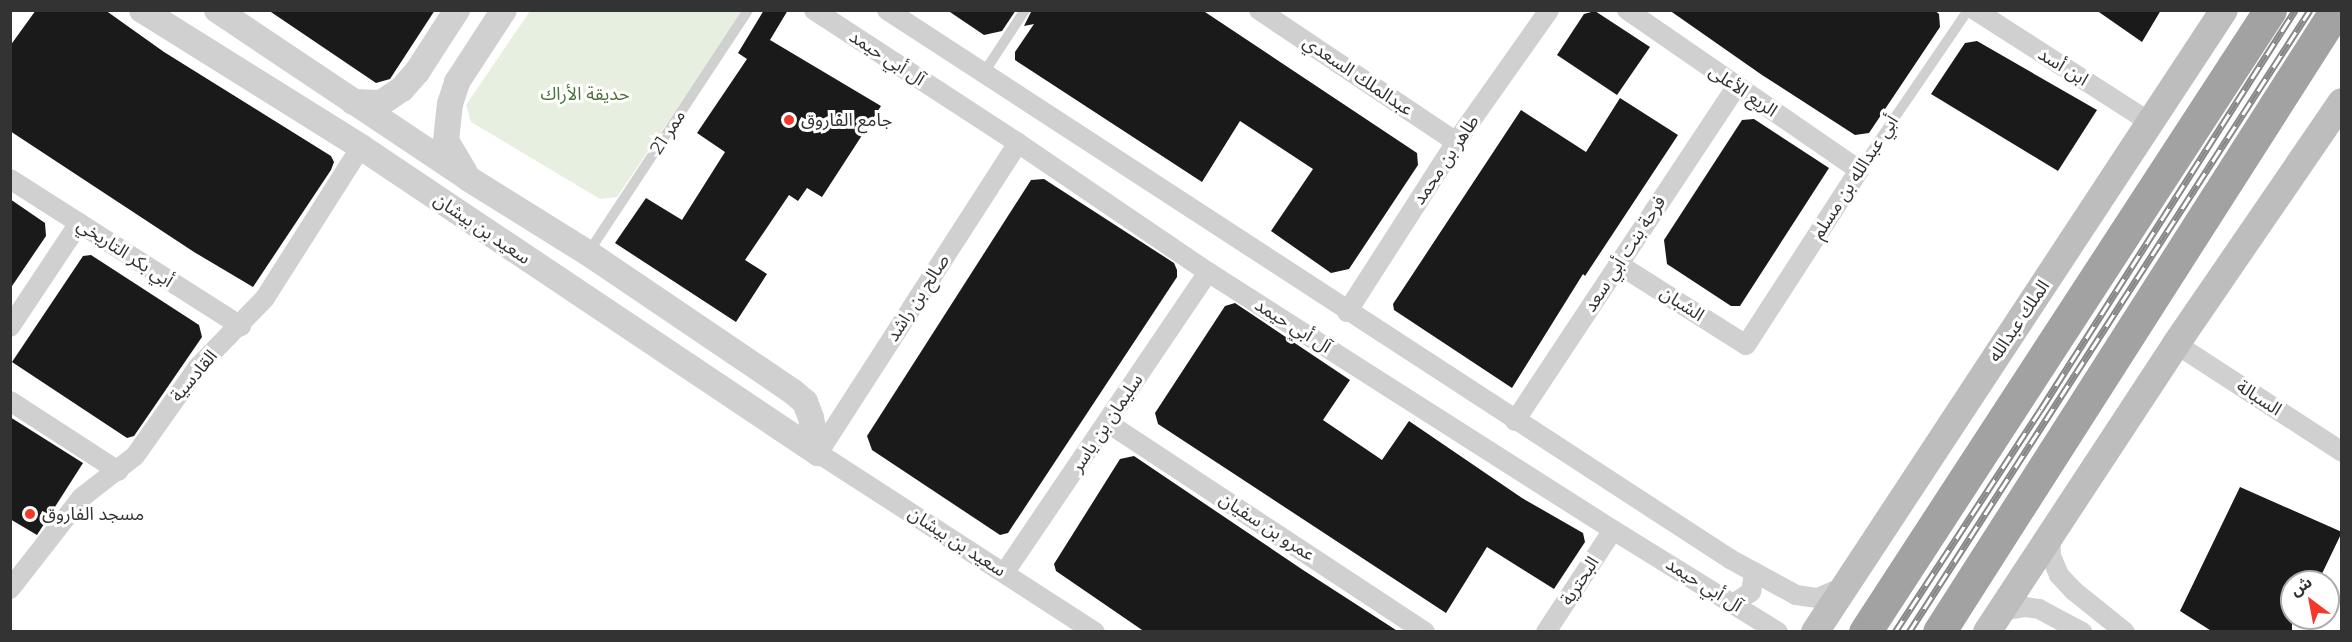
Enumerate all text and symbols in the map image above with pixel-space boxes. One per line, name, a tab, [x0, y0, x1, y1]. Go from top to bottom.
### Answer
street label: آل أبي حيمد	[845, 26, 929, 90]
street label: عبدالملك السعدي	[1299, 31, 1417, 121]
street label: ابن أسد	[2034, 43, 2092, 91]
street label: الريع الأعلى	[1705, 60, 1781, 122]
park label: حديقة الأراك	[540, 83, 630, 105]
street label: ممر 21	[646, 106, 690, 158]
place label: جامع الفاروق	[801, 109, 892, 131]
street label: طاهر بن محمد	[1408, 111, 1484, 209]
street label: أبي عبدالله بن مسلم	[1807, 111, 1903, 243]
marker: جامع الفاروق	[782, 113, 796, 127]
street label: سعيد بن بيشان	[430, 189, 534, 269]
street label: فرحة بنت أبي سعد	[1579, 192, 1671, 316]
street label: أبي بكر التاريخي	[73, 214, 177, 292]
street label: صالح بن راشد	[882, 250, 954, 346]
street label: الملك عبدالله	[1984, 276, 2054, 366]
street label: الشبان	[1656, 282, 1708, 326]
street label: آل أبي حيمد	[1251, 294, 1335, 358]
street label: القادسية	[166, 346, 222, 406]
street label: سليمان بن ياسر	[1066, 370, 1148, 476]
street label: السبالة	[2233, 376, 2285, 420]
street label: عمرو بن سفيان	[1215, 488, 1319, 566]
place label: مسجد الفاروق	[42, 503, 144, 525]
street label: سعيد بن بيشان	[904, 503, 1010, 581]
marker: مسجد الفاروق	[23, 507, 37, 521]
street label: البحترية	[1556, 552, 1604, 610]
street label: آل أبي حيمد	[1662, 553, 1746, 617]
north arrow	[2280, 570, 2340, 630]
text: ش	[2287, 572, 2316, 600]

